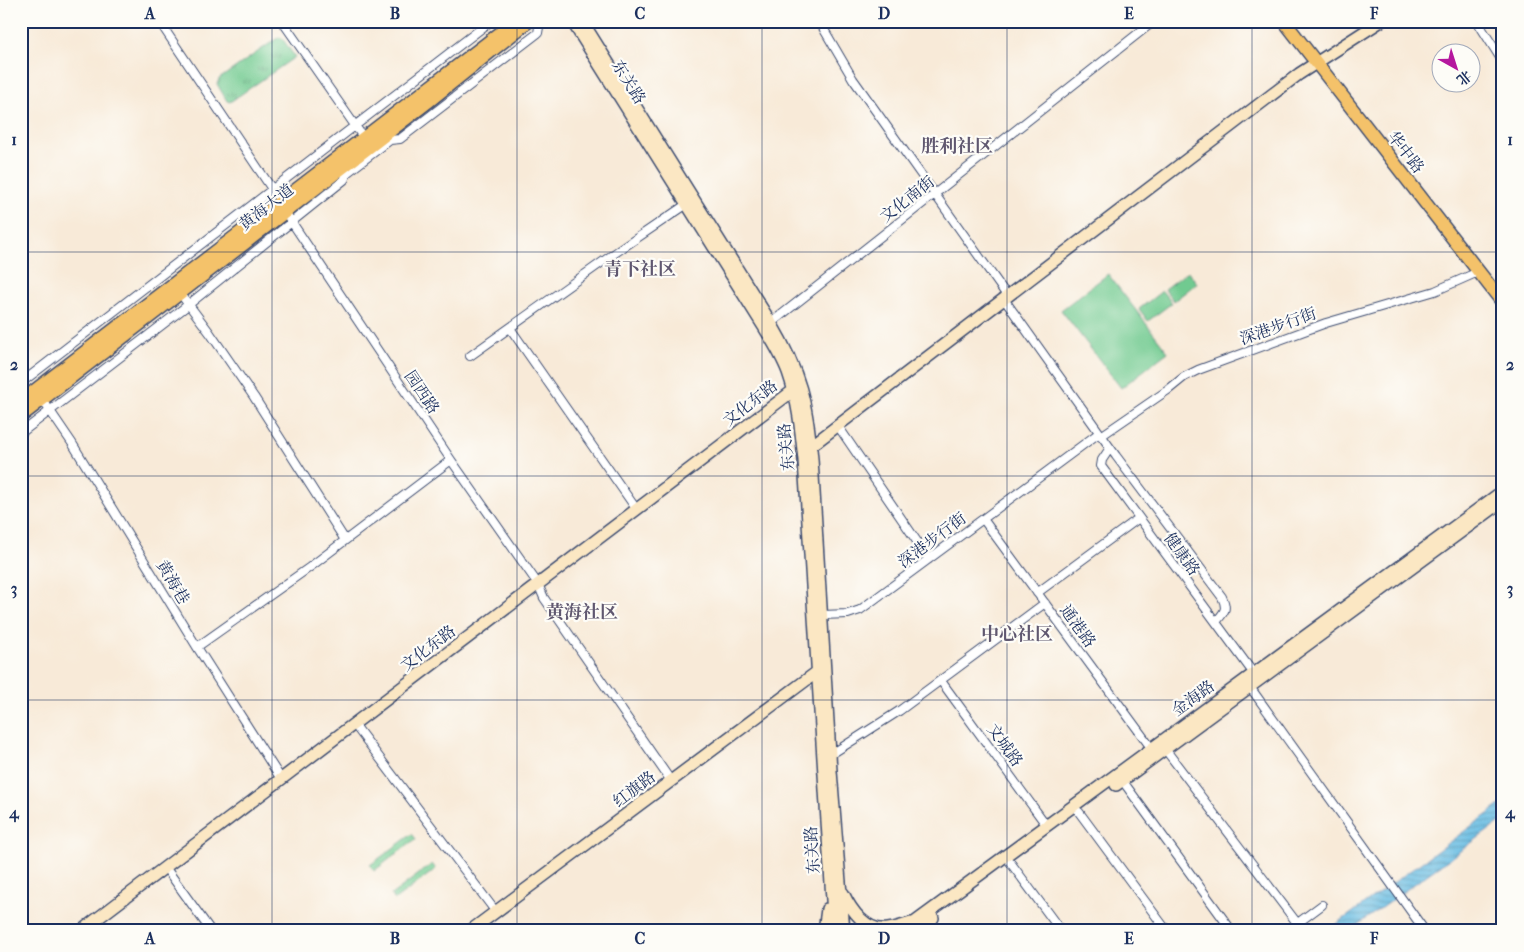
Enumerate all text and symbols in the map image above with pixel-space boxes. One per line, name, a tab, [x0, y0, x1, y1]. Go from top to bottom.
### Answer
text: A	[144, 4, 156, 23]
text: B	[390, 4, 400, 23]
text: C	[635, 4, 646, 23]
text: D	[878, 4, 890, 23]
text: E	[1124, 4, 1134, 23]
text: F	[1369, 4, 1379, 23]
north arrow	[1432, 42, 1482, 92]
street label: 东关路	[608, 57, 650, 107]
text: 北	[1453, 67, 1475, 89]
street label: 华中路	[1384, 127, 1428, 177]
text: 1	[11, 130, 17, 149]
text: 1	[1507, 130, 1513, 149]
district label: 胜利社区	[921, 136, 993, 157]
street label: 文化南街	[876, 172, 938, 226]
street label: 黄海大道	[235, 180, 297, 234]
district label: 青下社区	[604, 259, 676, 280]
street label: 深港步行街	[1237, 303, 1319, 349]
text: 2	[10, 355, 18, 374]
text: 2	[1506, 355, 1514, 374]
street label: 园西路	[401, 367, 443, 417]
street label: 文化东路	[719, 376, 781, 430]
street label: 东关路	[774, 422, 798, 472]
street label: 深港步行街	[894, 508, 970, 572]
street label: 健康路	[1160, 529, 1204, 579]
street label: 黄海巷	[152, 557, 194, 607]
text: 3	[11, 579, 17, 599]
text: 3	[1507, 579, 1513, 599]
street label: 通港路	[1056, 601, 1100, 651]
district label: 黄海社区	[546, 602, 618, 623]
street label: 文化东路	[397, 621, 459, 675]
district label: 中心社区	[981, 624, 1053, 645]
street label: 金海路	[1168, 676, 1218, 720]
street label: 文城路	[983, 720, 1027, 770]
street label: 红旗路	[609, 767, 659, 811]
text: 4	[8, 803, 20, 823]
text: 4	[1504, 803, 1516, 823]
street label: 东关路	[801, 825, 823, 875]
text: A	[144, 929, 156, 948]
text: B	[390, 929, 400, 948]
text: C	[635, 929, 646, 948]
text: D	[878, 929, 890, 948]
text: E	[1124, 929, 1134, 948]
text: F	[1369, 929, 1379, 948]

